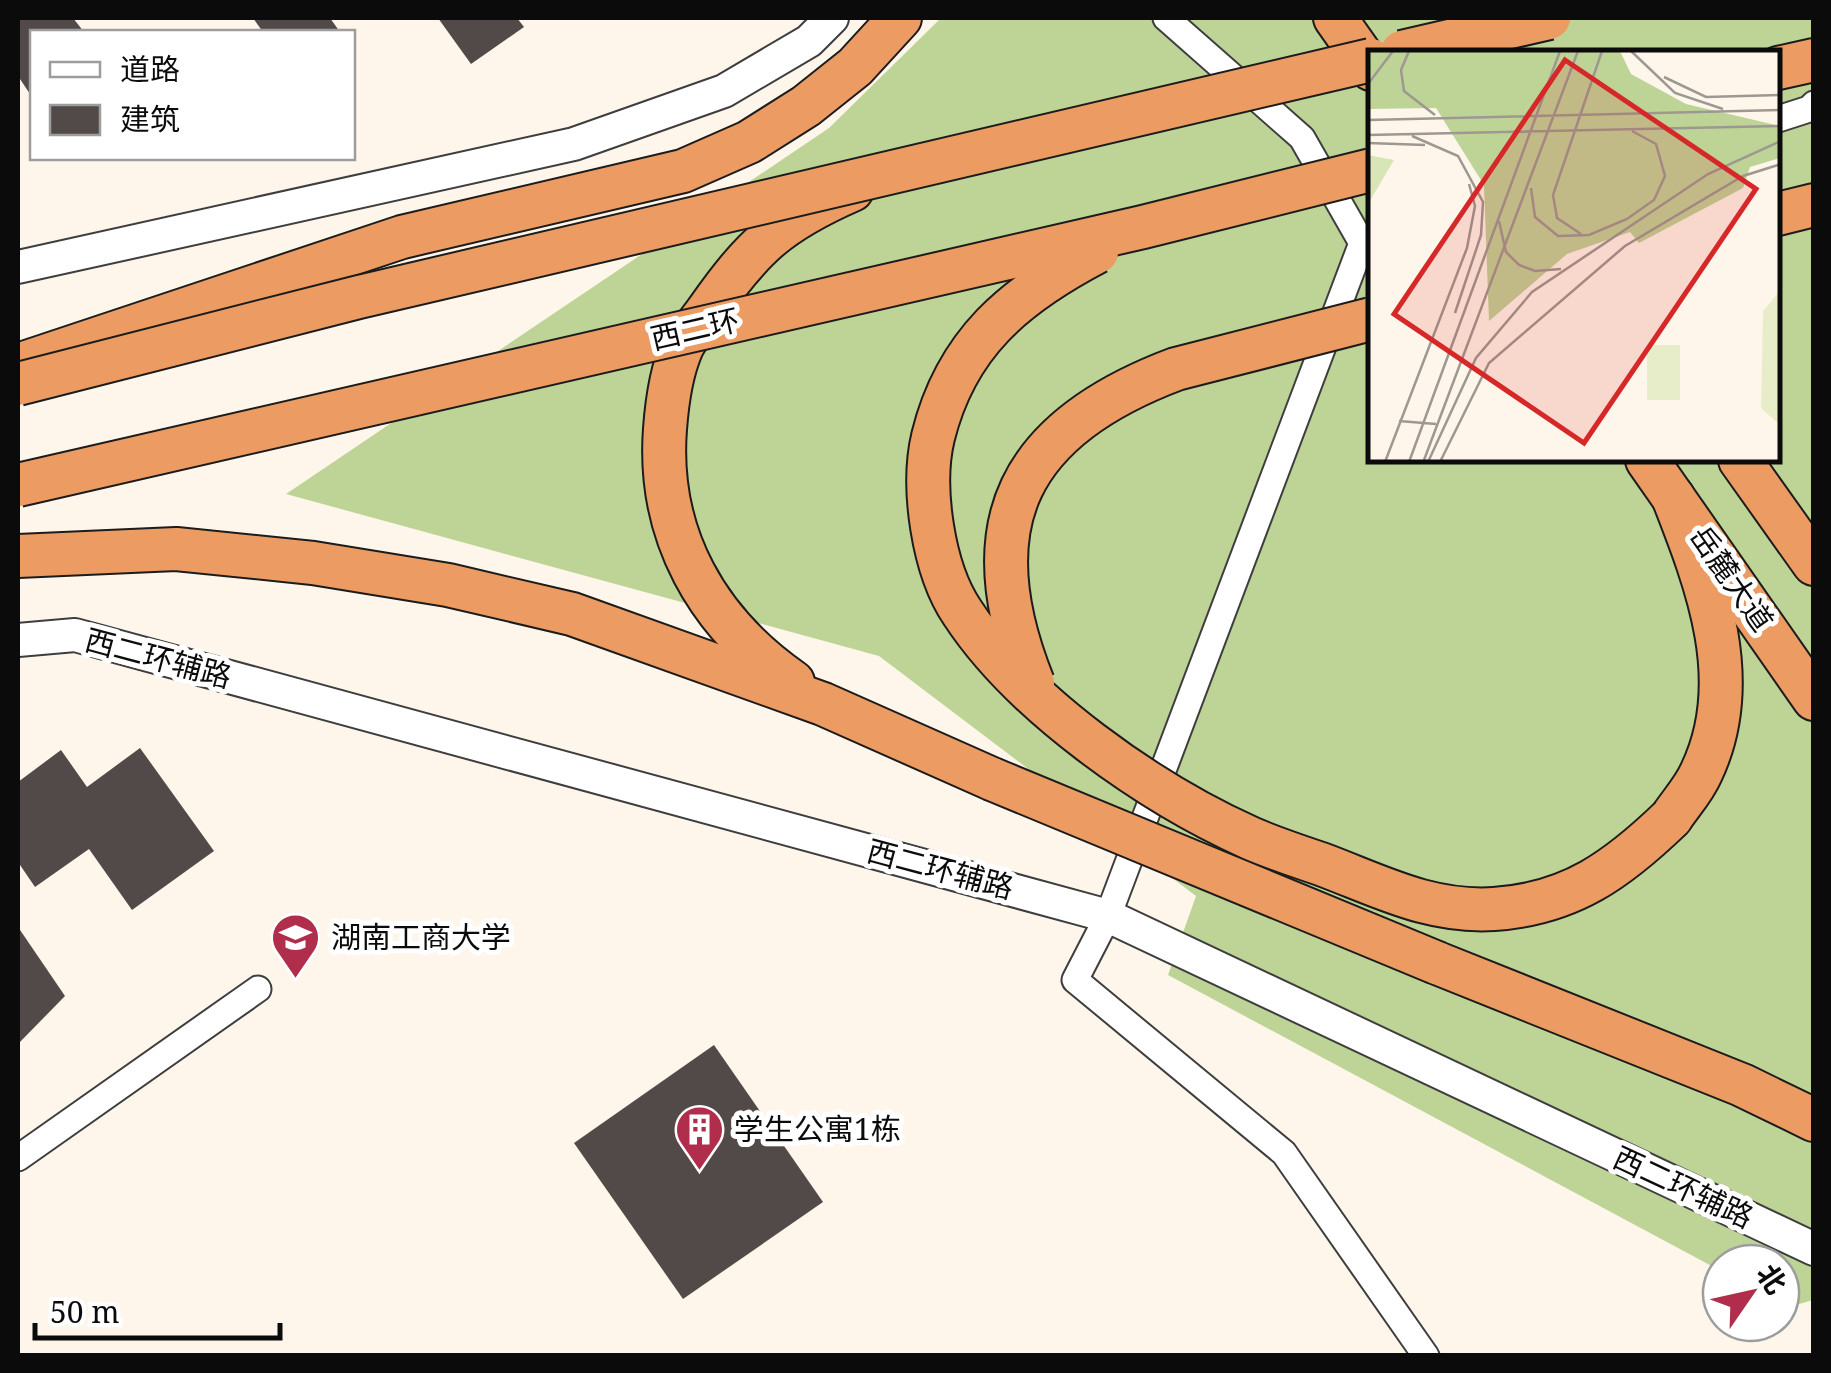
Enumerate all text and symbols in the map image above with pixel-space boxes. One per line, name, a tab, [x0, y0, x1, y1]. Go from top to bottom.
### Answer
legend	[30, 30, 355, 160]
text: 道路	[120, 48, 180, 89]
inset map	[1368, 50, 1781, 462]
text: 建筑	[120, 98, 180, 139]
street label: 西二环	[646, 298, 743, 359]
street label: 岳麓大道	[1681, 517, 1783, 639]
street label: 西二环辅路	[81, 618, 236, 697]
street label: 西二环辅路	[863, 829, 1018, 908]
school or university icon: 湖南工商大学	[270, 912, 322, 980]
place label: 湖南工商大学	[331, 916, 511, 957]
building icon: 学生公寓1栋	[673, 1104, 725, 1172]
place label: 学生公寓1栋	[734, 1108, 901, 1149]
street label: 西二环辅路	[1607, 1136, 1760, 1237]
north arrow	[1701, 1243, 1801, 1343]
text: 北	[1749, 1256, 1796, 1301]
scale bar	[35, 1278, 280, 1340]
text: 50 m	[50, 1291, 120, 1332]

